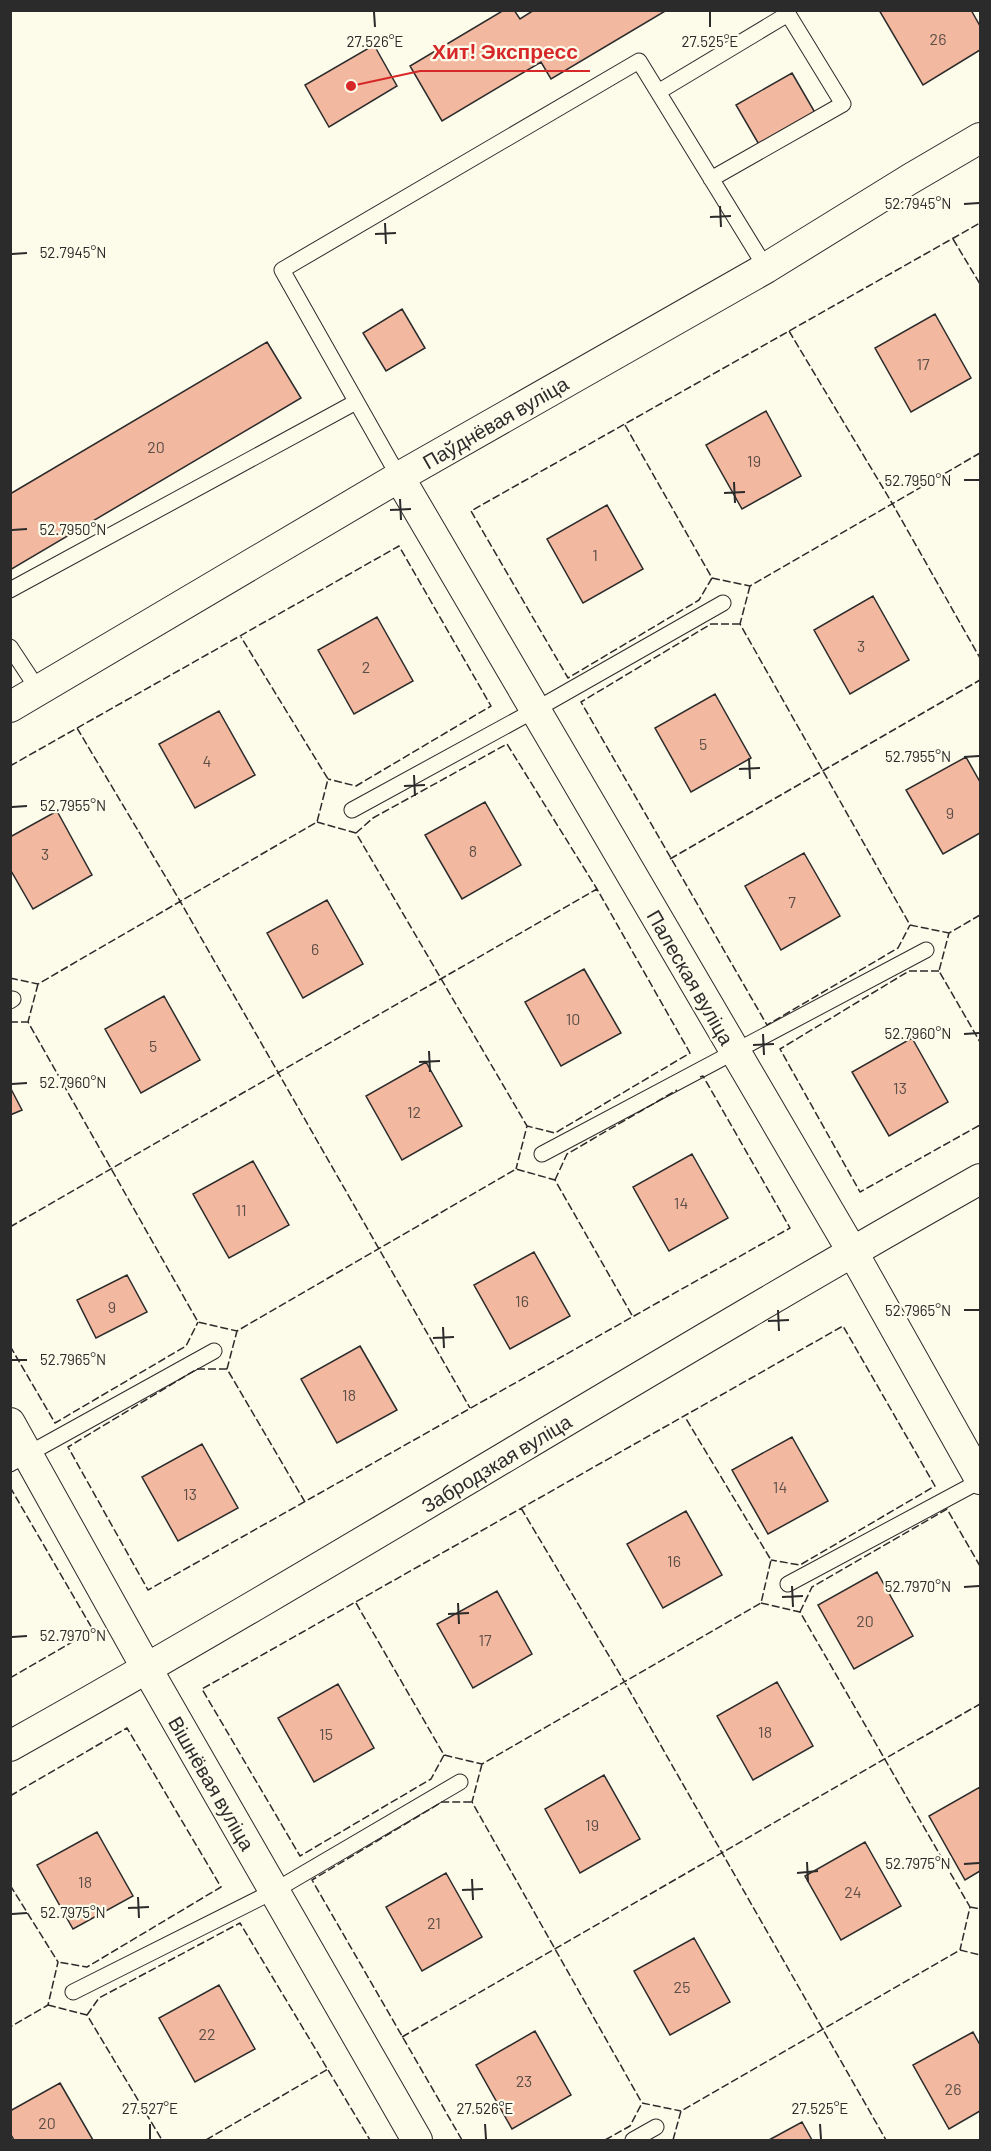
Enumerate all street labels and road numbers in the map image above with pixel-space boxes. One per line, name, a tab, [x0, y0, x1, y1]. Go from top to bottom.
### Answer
street label: Паўднёвая вуліца	[418, 370, 573, 473]
street label: Палеская вуліца	[643, 905, 740, 1050]
street label: Забродзкая вуліца	[417, 1408, 576, 1517]
street label: Вішнёвая вуліца	[164, 1712, 261, 1855]

